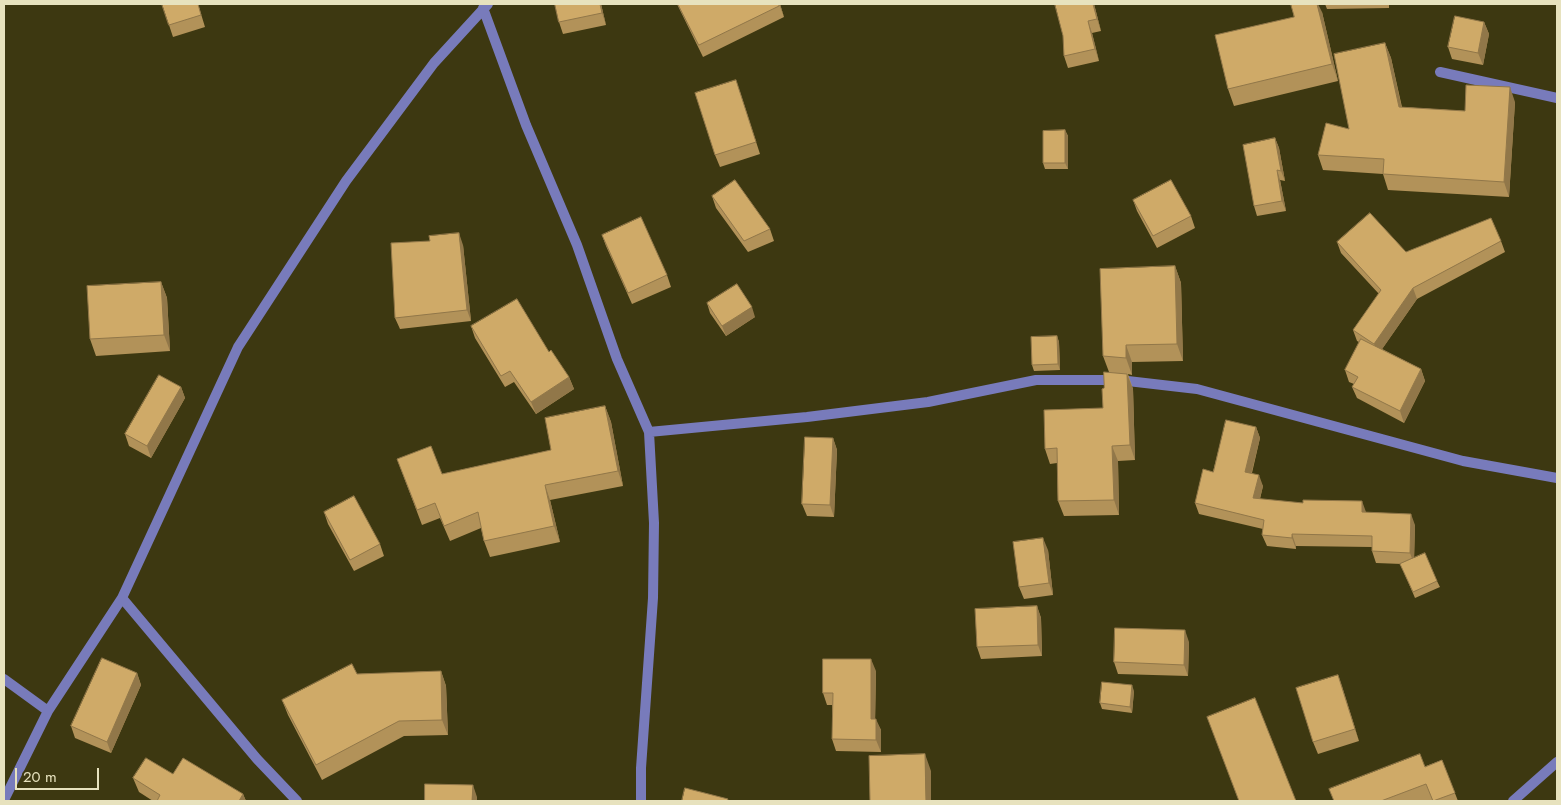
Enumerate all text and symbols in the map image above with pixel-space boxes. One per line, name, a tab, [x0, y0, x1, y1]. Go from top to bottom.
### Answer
scale bar	[18, 758, 101, 790]
text: 20 m	[23, 766, 57, 788]

